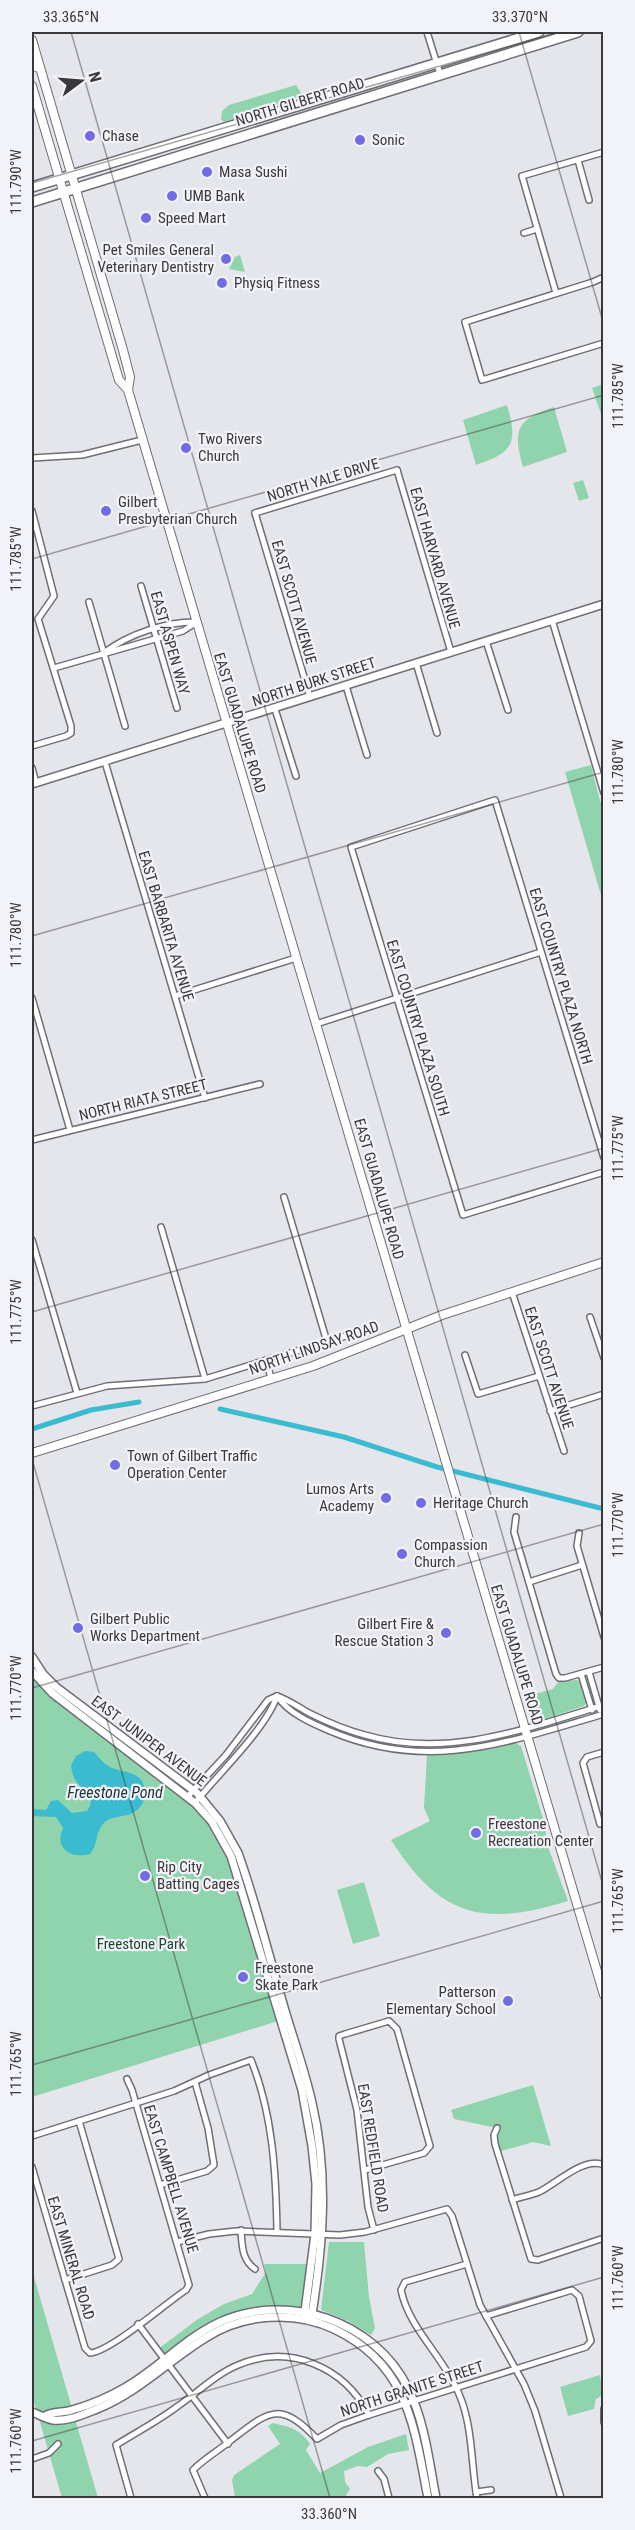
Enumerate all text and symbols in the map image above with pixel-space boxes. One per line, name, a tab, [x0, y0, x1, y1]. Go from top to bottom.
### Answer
text: 33.365°N	[43, 8, 99, 26]
text: 33.370°N	[492, 8, 548, 26]
north arrow	[51, 51, 111, 111]
text: N	[84, 70, 105, 84]
street label: NORTH GILBERT ROAD	[233, 74, 367, 130]
place label: Chase	[102, 127, 139, 145]
marker: Chase	[83, 129, 97, 143]
place label: Sonic	[372, 131, 405, 149]
marker: Sonic	[353, 133, 367, 147]
text: 111.790°W	[7, 149, 25, 215]
place label: Masa Sushi	[219, 163, 288, 181]
marker: Masa Sushi	[200, 165, 214, 179]
place label: UMB Bank	[184, 187, 245, 205]
marker: UMB Bank	[165, 189, 179, 203]
place label: Speed Mart	[158, 209, 226, 227]
marker: Speed Mart	[139, 211, 153, 225]
place label: Pet Smiles General Veterinary Dentistry	[98, 241, 214, 276]
marker: Pet Smiles General Veterinary Dentistry	[219, 252, 233, 266]
place label: Physiq Fitness	[234, 274, 320, 292]
marker: Physiq Fitness	[215, 276, 229, 290]
text: 111.785°W	[609, 363, 627, 429]
place label: Two Rivers Church	[198, 430, 262, 465]
marker: Two Rivers Church	[179, 441, 193, 455]
street label: NORTH YALE DRIVE	[265, 454, 381, 506]
street label: EAST HARVARD AVENUE	[406, 485, 464, 631]
place label: Gilbert Presbyterian Church	[118, 493, 237, 528]
marker: Gilbert Presbyterian Church	[99, 504, 113, 518]
text: 111.785°W	[7, 526, 25, 592]
street label: EAST SCOTT AVENUE	[268, 538, 320, 666]
street label: EAST ASPEN WAY	[147, 589, 193, 697]
street label: EAST GUADALUPE ROAD	[210, 651, 270, 795]
street label: NORTH BURK STREET	[250, 653, 378, 710]
text: 111.780°W	[609, 739, 627, 805]
street label: EAST BARBARITA AVENUE	[135, 849, 197, 1003]
street label: EAST COUNTRY PLAZA NORTH	[526, 886, 596, 1066]
text: 111.780°W	[7, 902, 25, 968]
street label: EAST COUNTRY PLAZA SOUTH	[383, 938, 453, 1118]
street label: NORTH RIATA STREET	[77, 1075, 209, 1125]
text: 111.775°W	[609, 1115, 627, 1181]
street label: EAST GUADALUPE ROAD	[350, 1116, 408, 1262]
text: 111.775°W	[7, 1279, 25, 1345]
street label: EAST SCOTT AVENUE	[521, 1304, 577, 1432]
street label: NORTH LINDSAY ROAD	[247, 1317, 381, 1379]
place label: Town of Gilbert Traffic Operation Center	[127, 1447, 257, 1482]
marker: Town of Gilbert Traffic Operation Center	[108, 1458, 122, 1472]
place label: Lumos Arts Academy	[306, 1480, 374, 1515]
marker: Lumos Arts Academy	[379, 1491, 393, 1505]
text: 111.770°W	[609, 1492, 627, 1558]
place label: Heritage Church	[433, 1494, 528, 1512]
marker: Heritage Church	[414, 1496, 428, 1510]
place label: Compassion Church	[414, 1536, 488, 1571]
marker: Compassion Church	[395, 1547, 409, 1561]
street label: EAST GUADALUPE ROAD	[487, 1583, 547, 1727]
place label: Gilbert Public Works Department	[90, 1610, 200, 1645]
place label: Gilbert Fire & Rescue Station 3	[335, 1615, 435, 1650]
marker: Gilbert Public Works Department	[71, 1621, 85, 1635]
marker: Gilbert Fire & Rescue Station 3	[439, 1626, 453, 1640]
text: 111.770°W	[7, 1655, 25, 1721]
street label: EAST JUNIPER AVENUE	[88, 1692, 210, 1790]
water label: Freestone Pond	[67, 1783, 163, 1802]
place label: Freestone Recreation Center	[488, 1815, 594, 1850]
marker: Freestone Recreation Center	[469, 1826, 483, 1840]
place label: Rip City Batting Cages	[157, 1858, 240, 1893]
text: 111.765°W	[609, 1868, 627, 1934]
marker: Rip City Batting Cages	[138, 1869, 152, 1883]
park label: Freestone Park	[97, 1935, 186, 1953]
place label: Freestone Skate Park	[255, 1959, 319, 1994]
marker: Freestone Skate Park	[236, 1970, 250, 1984]
place label: Patterson Elementary School	[386, 1983, 496, 2018]
marker: Patterson Elementary School	[501, 1994, 515, 2008]
text: 111.765°W	[7, 2031, 25, 2097]
street label: EAST REDFIELD ROAD	[354, 2082, 392, 2214]
street label: EAST CAMPBELL AVENUE	[140, 2103, 202, 2255]
street label: EAST MINERAL ROAD	[44, 2194, 98, 2322]
text: 111.760°W	[609, 2245, 627, 2311]
street label: NORTH GRANITE STREET	[338, 2357, 486, 2421]
text: 111.760°W	[7, 2408, 25, 2474]
text: 33.360°N	[301, 2505, 357, 2523]

